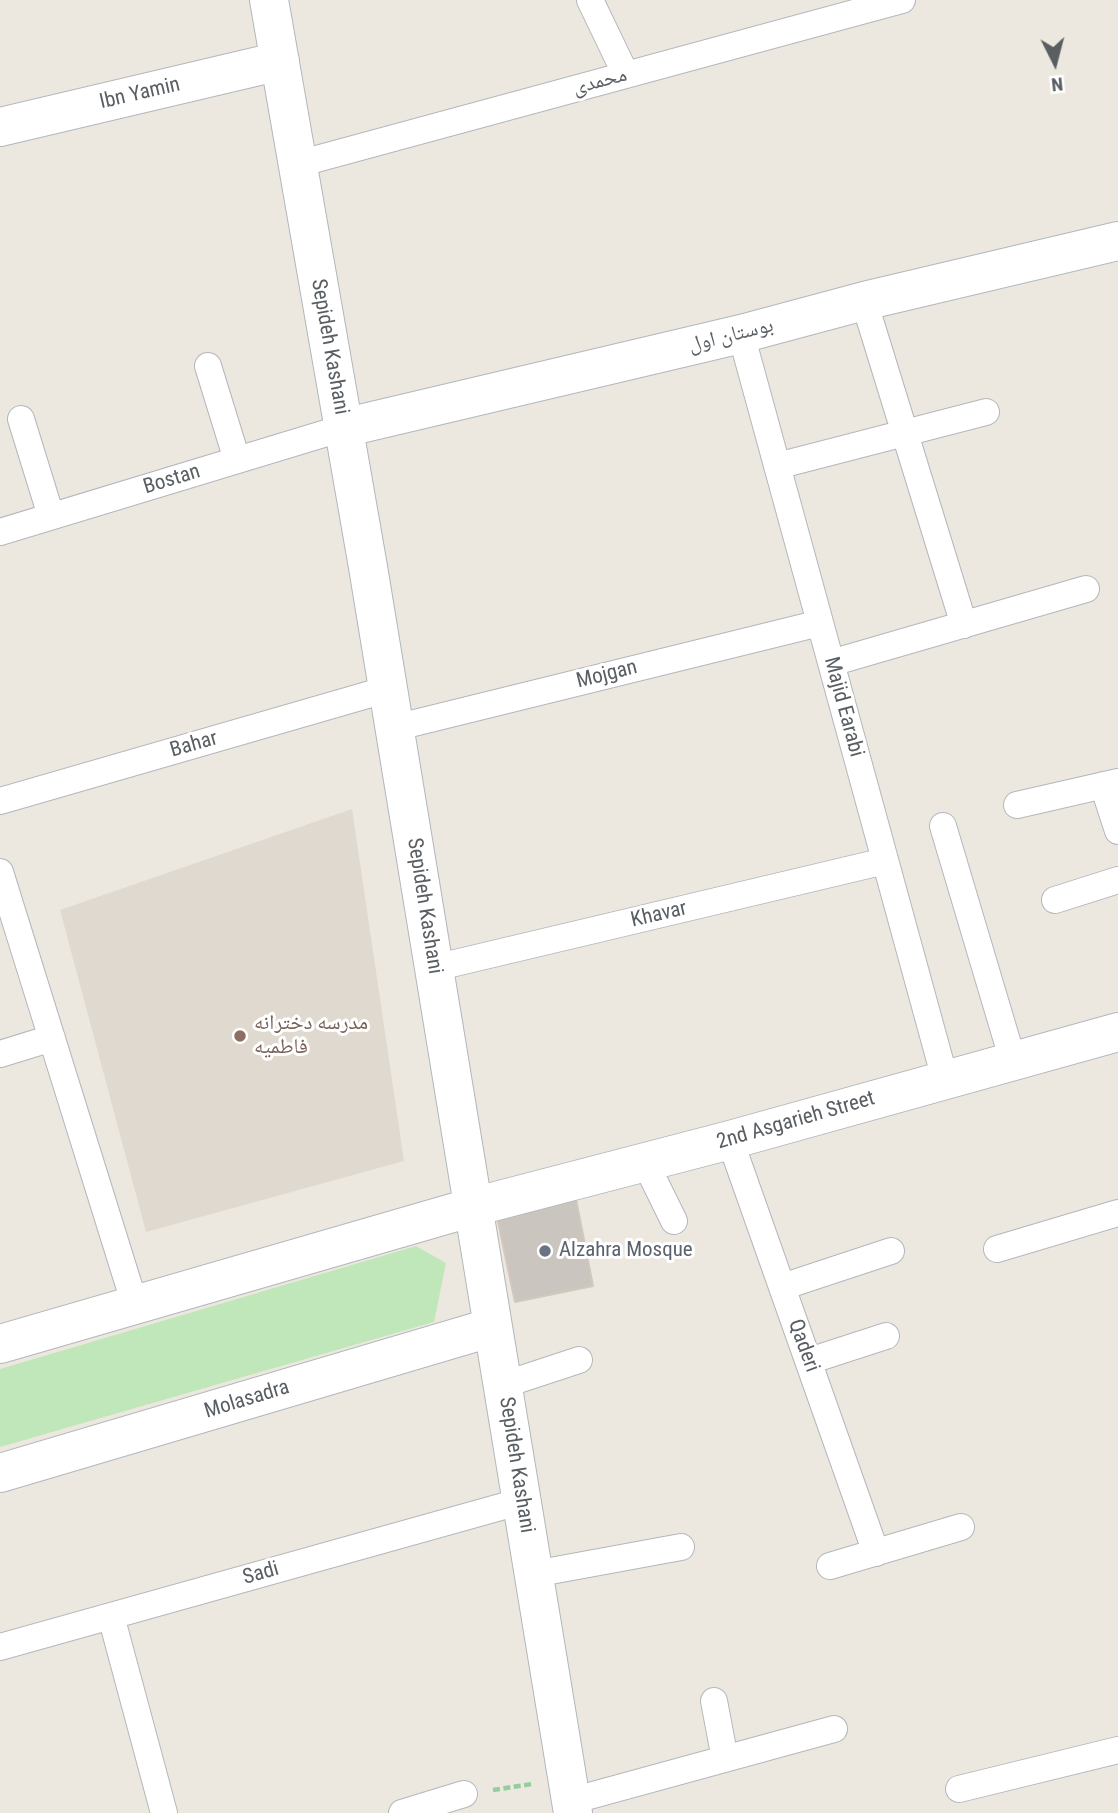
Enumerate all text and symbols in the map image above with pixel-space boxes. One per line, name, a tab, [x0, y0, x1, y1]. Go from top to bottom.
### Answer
north arrow	[1020, 28, 1090, 98]
street label: محمدی	[570, 63, 630, 101]
text: N	[1050, 72, 1064, 96]
street label: Ibn Yamin	[97, 73, 183, 115]
street label: Sepideh Kashani	[305, 277, 353, 417]
street label: بوستان اول	[686, 313, 776, 359]
street label: Bostan	[141, 459, 203, 501]
street label: Majid Earabi	[818, 654, 868, 760]
street label: Mojgan	[574, 655, 640, 695]
street label: Bahar	[167, 726, 221, 764]
street label: Sepideh Kashani	[401, 836, 447, 976]
street label: Khavar	[629, 896, 689, 934]
place label: مدرسه دخترانه فاطمیه	[254, 1011, 368, 1061]
marker: مدرسه دخترانه فاطمیه	[232, 1028, 248, 1044]
street label: 2nd Asgarieh Street	[714, 1086, 878, 1156]
place label: Alzahra Mosque	[559, 1238, 693, 1264]
marker: Alzahra Mosque	[537, 1243, 553, 1259]
street label: Qaderi	[782, 1316, 824, 1376]
street label: Molasadra	[202, 1375, 292, 1425]
street label: Sepideh Kashani	[493, 1395, 539, 1535]
street label: Sadi	[240, 1557, 282, 1591]

